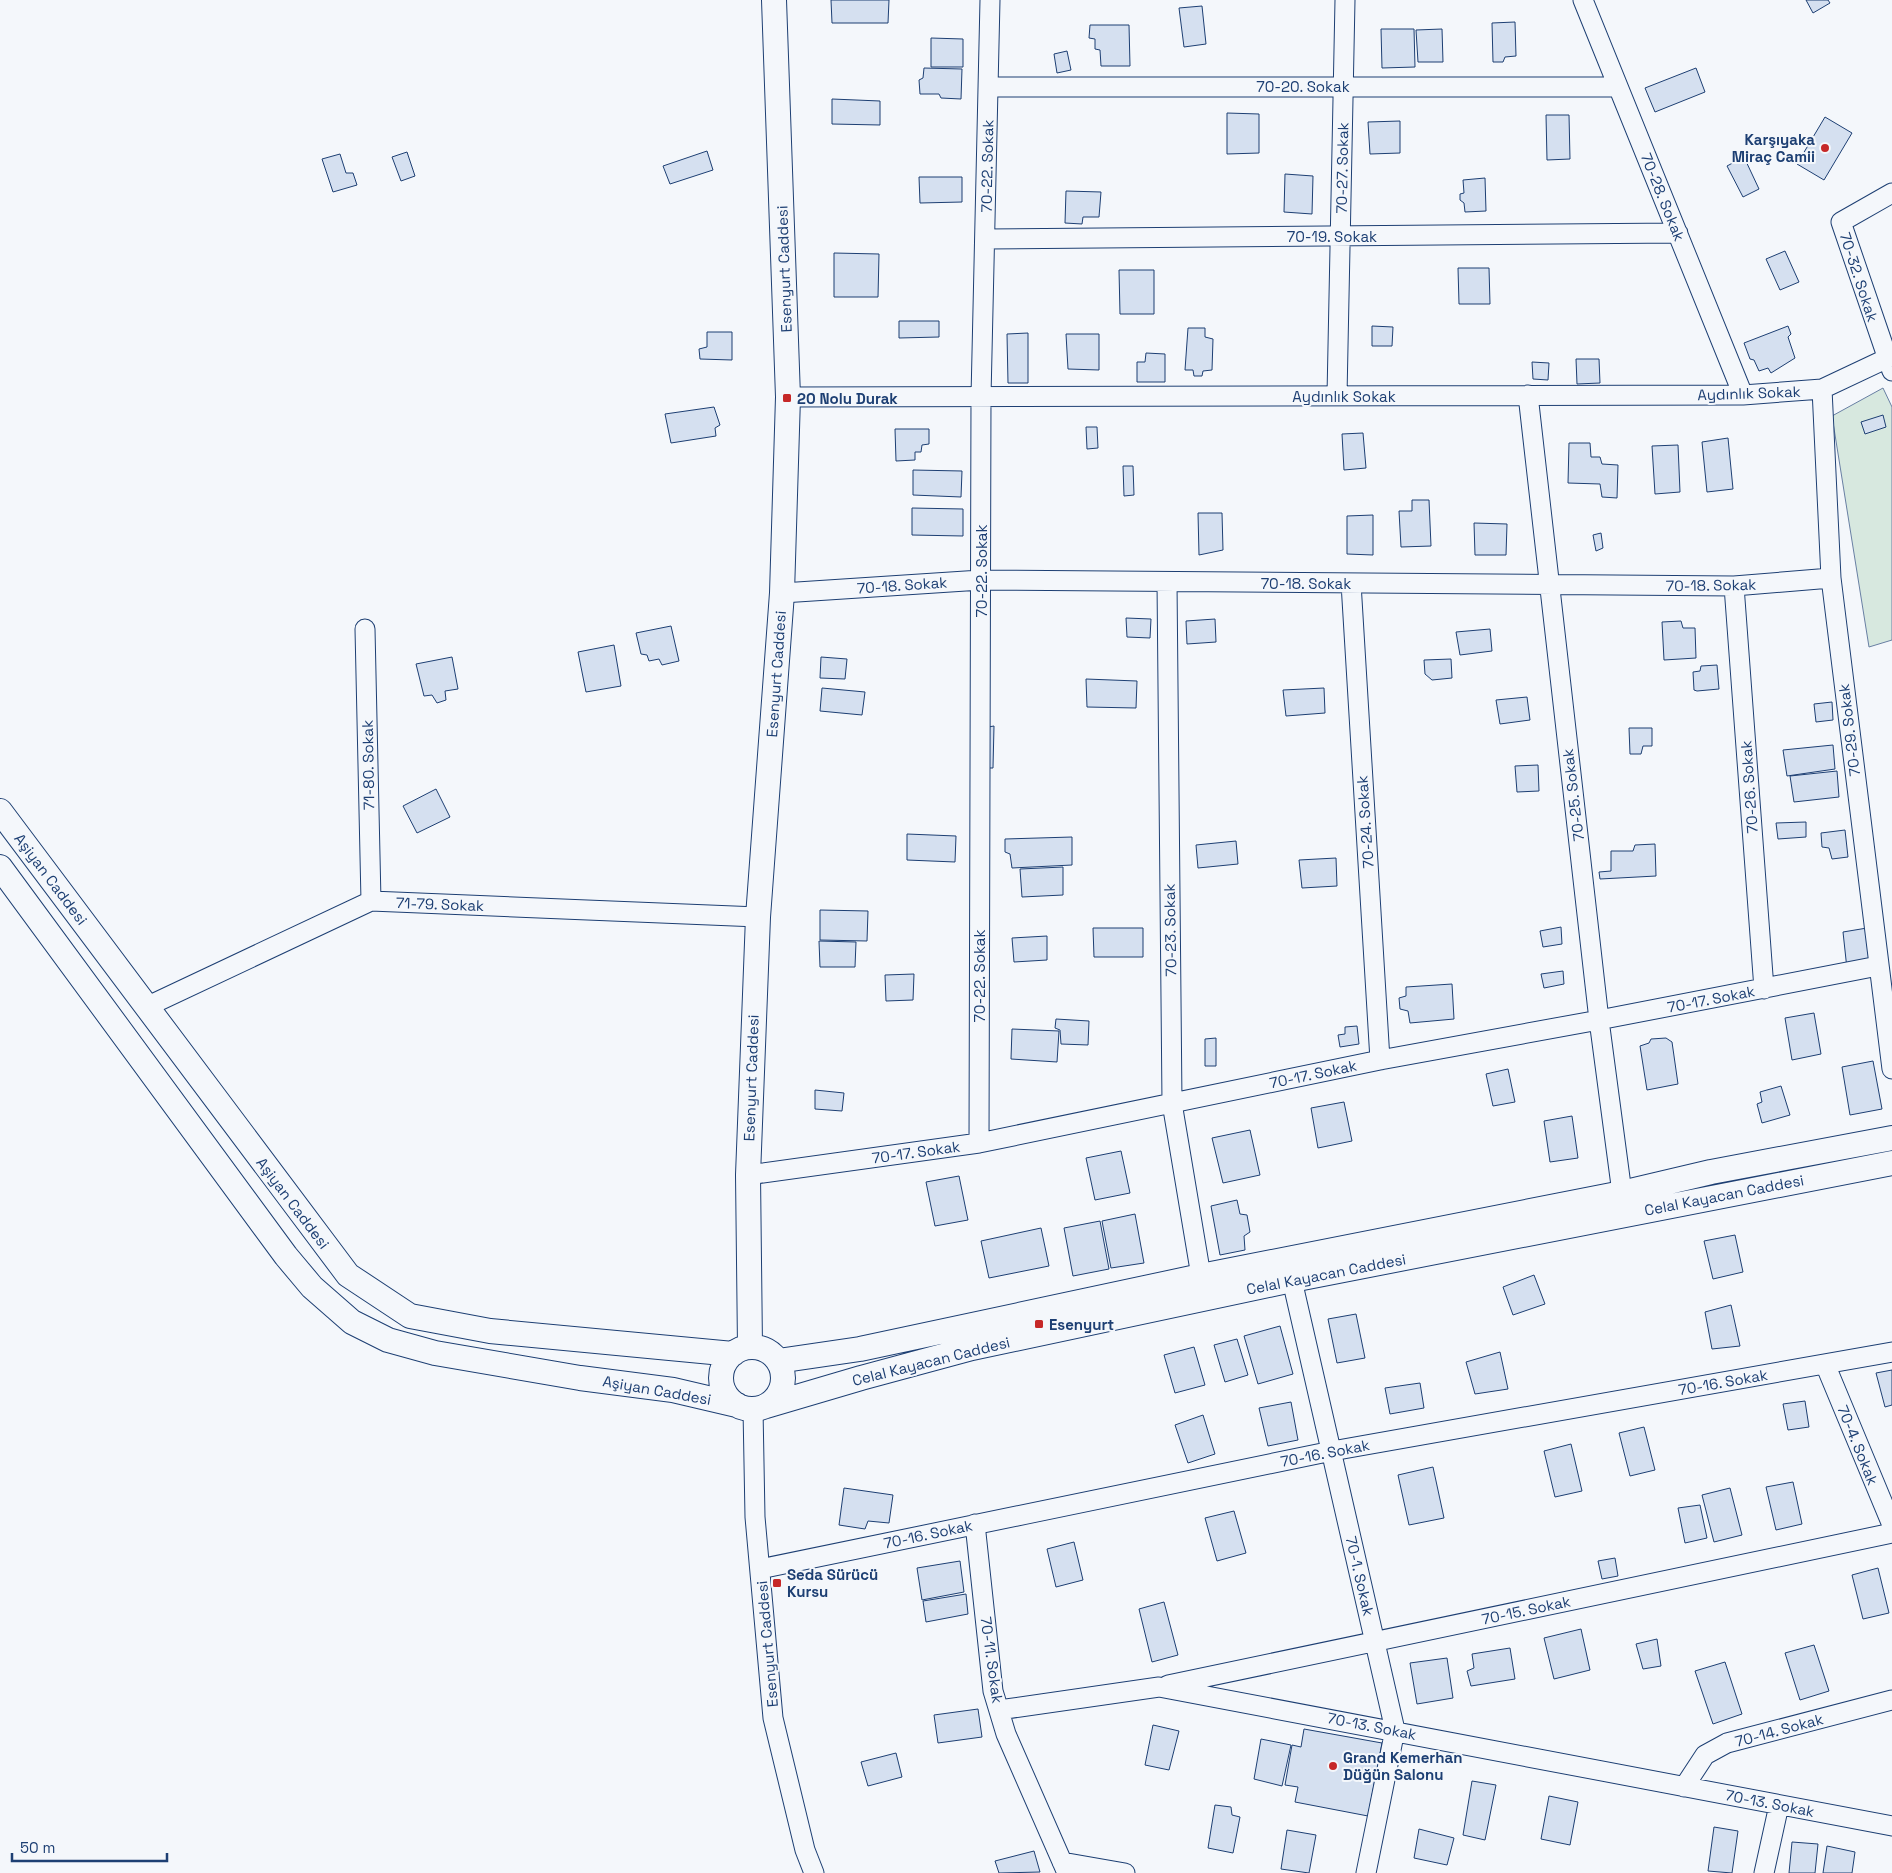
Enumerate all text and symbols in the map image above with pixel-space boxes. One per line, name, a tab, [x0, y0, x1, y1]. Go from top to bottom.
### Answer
street label: 70-20. Sokak	[1256, 77, 1350, 96]
street label: 70-22. Sokak	[977, 119, 997, 213]
street label: 70-27. Sokak	[1332, 122, 1352, 214]
place label: Karşıyaka Miraç Camii	[1732, 130, 1815, 166]
marker: Karşıyaka Miraç Camii	[1819, 142, 1831, 154]
street label: 70-28. Sokak	[1637, 150, 1689, 244]
street label: Esenyurt Caddesi	[772, 205, 796, 333]
street label: 70-19. Sokak	[1287, 227, 1377, 246]
street label: 70-32. Sokak	[1836, 230, 1882, 324]
street label: Aydınlık Sokak	[1697, 382, 1801, 404]
street label: Aydınlık Sokak	[1292, 387, 1396, 406]
place label: 20 Nolu Durak	[797, 389, 898, 408]
marker: 20 Nolu Durak	[781, 392, 793, 404]
street label: 70-22. Sokak	[972, 524, 991, 618]
street label: 70-18. Sokak	[856, 572, 948, 598]
street label: 70-18. Sokak	[1261, 574, 1351, 593]
street label: 70-18. Sokak	[1666, 575, 1756, 595]
street label: Esenyurt Caddesi	[762, 610, 790, 738]
street label: 70-29. Sokak	[1834, 683, 1864, 777]
street label: 71-80. Sokak	[358, 720, 378, 810]
street label: 70-26. Sokak	[1736, 740, 1762, 834]
street label: 70-25. Sokak	[1558, 748, 1588, 842]
street label: 70-24. Sokak	[1352, 775, 1378, 869]
street label: Aşiyan Caddesi	[10, 829, 92, 929]
street label: 70-23. Sokak	[1160, 883, 1180, 977]
street label: 71-79. Sokak	[396, 893, 484, 915]
street label: 70-22. Sokak	[970, 929, 989, 1023]
street label: 70-17. Sokak	[1666, 981, 1756, 1017]
street label: Esenyurt Caddesi	[739, 1014, 763, 1142]
street label: 70-17. Sokak	[1268, 1055, 1358, 1093]
street label: 70-17. Sokak	[871, 1136, 961, 1168]
street label: Aşiyan Caddesi	[252, 1153, 334, 1253]
street label: Celal Kayacan Caddesi	[1643, 1170, 1805, 1220]
street label: Celal Kayacan Caddesi	[1245, 1249, 1407, 1299]
place label: Esenyurt	[1049, 1315, 1114, 1334]
marker: Esenyurt	[1033, 1318, 1045, 1330]
street label: Celal Kayacan Caddesi	[850, 1332, 1012, 1390]
street label: 70-16. Sokak	[1677, 1365, 1769, 1399]
street label: Aşiyan Caddesi	[601, 1371, 713, 1409]
street label: 70-4. Sokak	[1833, 1402, 1883, 1488]
street label: 70-16. Sokak	[1279, 1435, 1371, 1471]
street label: 70-16. Sokak	[882, 1515, 974, 1553]
street label: 70-1. Sokak	[1342, 1534, 1378, 1618]
place label: Seda Sürücü Kursu	[787, 1565, 878, 1601]
marker: Seda Sürücü Kursu	[771, 1577, 783, 1589]
street label: Esenyurt Caddesi	[752, 1580, 782, 1708]
street label: 70-15. Sokak	[1480, 1591, 1572, 1629]
street label: 70-11. Sokak	[977, 1615, 1007, 1705]
street label: 70-13. Sokak	[1326, 1708, 1418, 1744]
street label: 70-14. Sokak	[1733, 1709, 1825, 1751]
place label: Grand Kemerhan Düğün Salonu	[1343, 1748, 1462, 1784]
marker: Grand Kemerhan Düğün Salonu	[1327, 1760, 1339, 1772]
street label: 70-13. Sokak	[1724, 1785, 1816, 1821]
scale bar	[12, 1830, 168, 1862]
text: 50 m	[20, 1838, 55, 1857]

